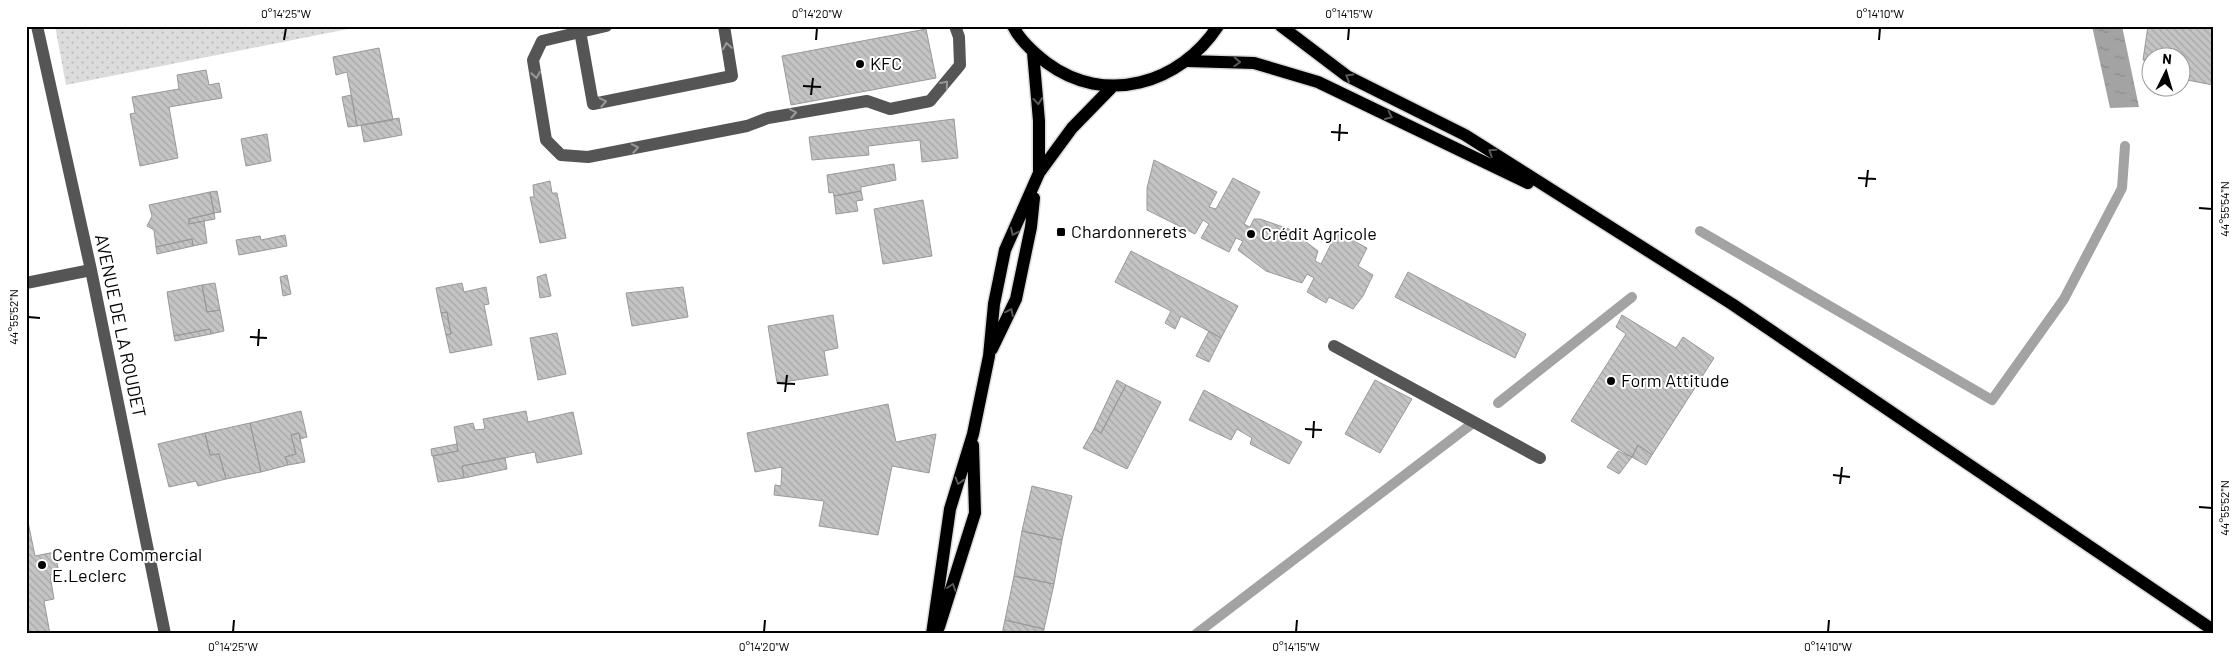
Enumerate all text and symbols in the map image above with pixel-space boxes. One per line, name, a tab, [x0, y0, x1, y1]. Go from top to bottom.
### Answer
text: 0°14'25"W	[261, 6, 311, 20]
text: 0°14'20"W	[792, 6, 843, 20]
text: 0°14'15"W	[1325, 6, 1373, 20]
text: 0°14'10"W	[1856, 6, 1905, 20]
one-way arrow	[723, 42, 733, 50]
north arrow	[2142, 48, 2192, 98]
text: N	[2162, 50, 2173, 67]
place label: KFC	[870, 52, 902, 74]
one-way arrow	[1233, 57, 1241, 68]
marker: KFC	[854, 58, 866, 70]
one-way arrow	[530, 71, 540, 79]
one-way arrow	[1345, 73, 1354, 83]
one-way arrow	[939, 81, 947, 90]
one-way arrow	[599, 97, 607, 107]
one-way arrow	[1032, 97, 1043, 105]
one-way arrow	[789, 109, 798, 119]
one-way arrow	[1384, 110, 1393, 121]
one-way arrow	[631, 143, 639, 154]
one-way arrow	[1489, 149, 1498, 158]
text: 44°55'54"N	[2217, 181, 2231, 237]
place label: Chardonnerets	[1071, 220, 1187, 242]
place label: Crédit Agricole	[1261, 222, 1377, 244]
marker: Chardonnerets	[1055, 226, 1067, 238]
one-way arrow	[1010, 227, 1020, 236]
marker: Crédit Agricole	[1245, 228, 1257, 240]
street label: AVENUE DE LA ROUDET	[91, 232, 151, 419]
text: 44°55'52"N	[6, 289, 20, 345]
one-way arrow	[1004, 308, 1014, 317]
place label: Form Attitude	[1621, 369, 1729, 391]
marker: Form Attitude	[1605, 375, 1617, 387]
one-way arrow	[954, 476, 964, 484]
text: 44°55'52"N	[2217, 480, 2231, 536]
place label: Centre Commercial E.Leclerc	[52, 543, 202, 586]
marker: Centre Commercial E.Leclerc	[36, 559, 48, 571]
one-way arrow	[946, 584, 956, 592]
text: 0°14'25"W	[208, 639, 258, 653]
text: 0°14'20"W	[739, 639, 790, 653]
text: 0°14'15"W	[1272, 639, 1320, 653]
text: 0°14'10"W	[1804, 639, 1853, 653]

